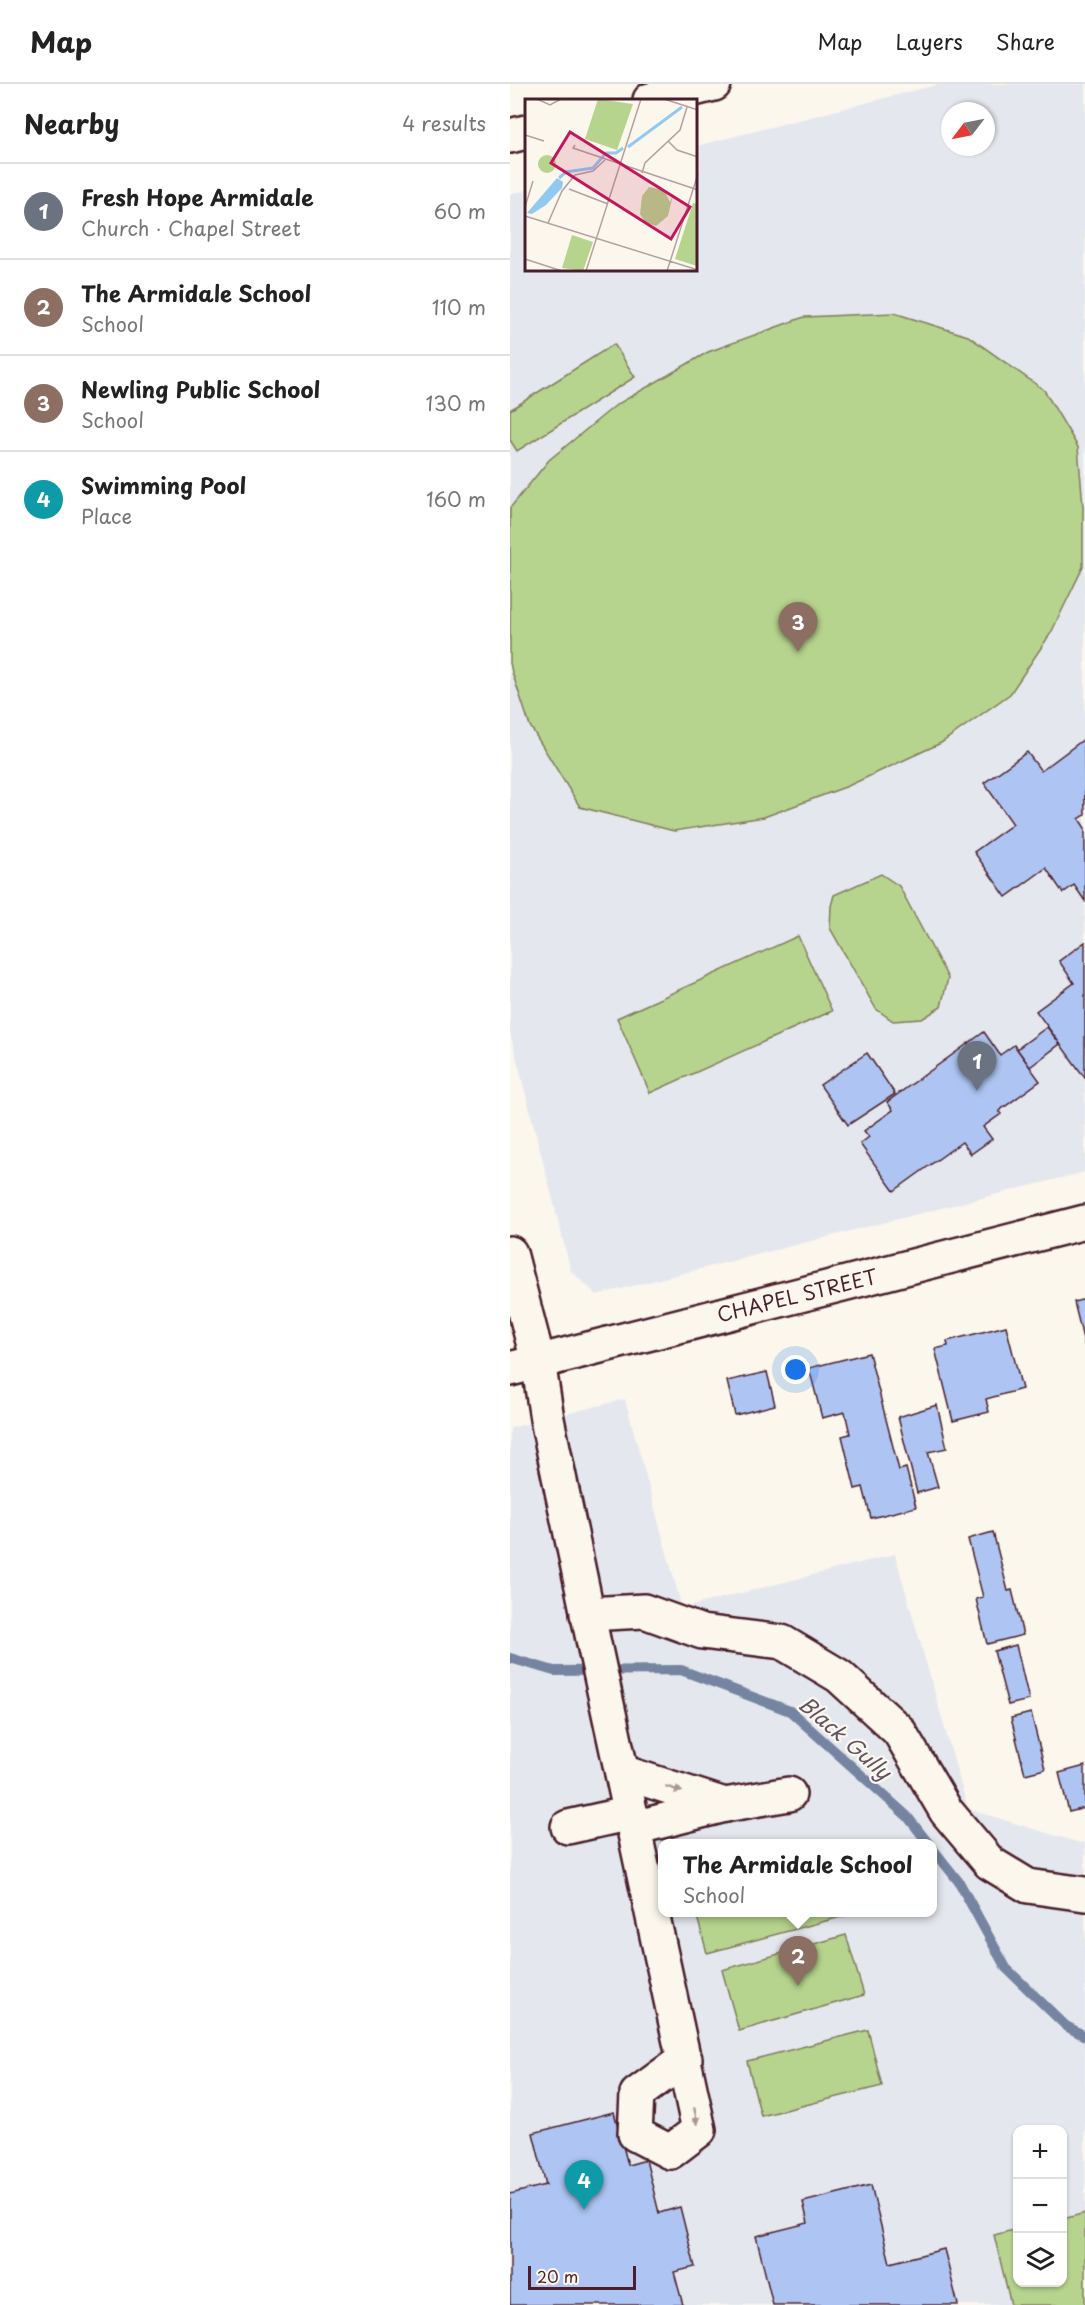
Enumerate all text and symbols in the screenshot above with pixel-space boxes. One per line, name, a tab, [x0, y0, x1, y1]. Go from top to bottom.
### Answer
text: Map	[30, 20, 92, 63]
text: Map	[818, 25, 862, 57]
text: Layers	[895, 25, 963, 57]
text: Share	[996, 25, 1055, 57]
inset map	[525, 99, 698, 272]
north arrow	[941, 102, 995, 156]
text: Nearby	[24, 104, 119, 143]
text: 4 results	[402, 108, 486, 138]
text: Fresh Hope Armidale	[81, 180, 314, 213]
text: 1	[39, 196, 48, 226]
text: 60 m	[434, 196, 486, 226]
text: Church · Chapel Street	[81, 213, 301, 243]
text: The Armidale School	[81, 276, 311, 309]
text: 2	[36, 292, 51, 322]
text: 110 m	[432, 292, 486, 322]
text: School	[81, 309, 144, 339]
text: Newling Public School	[81, 372, 320, 405]
text: 3	[37, 388, 50, 418]
text: 130 m	[426, 388, 486, 418]
text: School	[81, 405, 144, 435]
text: Swimming Pool	[81, 468, 246, 501]
text: 4	[37, 484, 50, 514]
text: 160 m	[426, 484, 486, 514]
text: Place	[81, 501, 132, 531]
pin: 3	[778, 602, 818, 652]
pin: 1	[958, 1042, 996, 1091]
street label: CHAPEL STREET	[714, 1260, 881, 1329]
your location	[781, 1355, 810, 1384]
water label: Black Gully	[793, 1688, 901, 1788]
one-way arrow	[665, 1784, 683, 1794]
popup	[658, 1839, 937, 1917]
text: The Armidale School	[682, 1847, 913, 1880]
text: School	[682, 1880, 745, 1910]
pin: 2	[778, 1936, 818, 1986]
one-way arrow	[692, 2107, 702, 2125]
map controls	[1013, 2125, 1067, 2287]
button: +	[1013, 2125, 1067, 2179]
pin: 4	[564, 2160, 604, 2210]
button: −	[1013, 2179, 1067, 2233]
button: layers	[1013, 2233, 1067, 2287]
scale bar	[528, 2263, 636, 2290]
text: 20 m	[537, 2264, 578, 2288]

